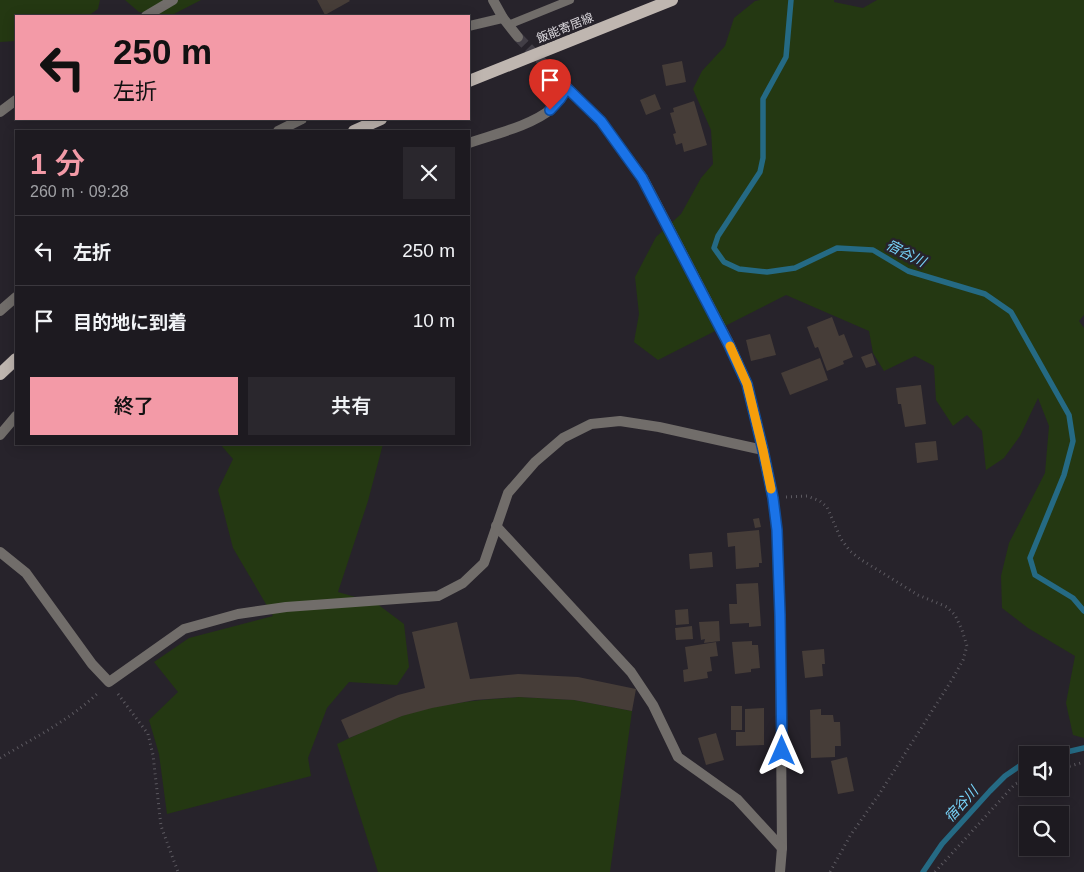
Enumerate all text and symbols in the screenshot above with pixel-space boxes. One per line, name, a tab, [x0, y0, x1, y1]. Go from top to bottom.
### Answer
street label: 飯能寄居線	[535, 10, 595, 46]
text: 250 m	[113, 32, 212, 71]
icon: left	[30, 35, 95, 100]
pin	[529, 59, 571, 110]
icon: arrive	[536, 66, 564, 94]
text: 左折	[113, 79, 157, 104]
text: 1 分	[30, 147, 85, 180]
button: close	[403, 147, 455, 199]
text: 260 m · 09:28	[30, 183, 129, 200]
water label: 宿谷川	[884, 236, 930, 271]
icon: left	[30, 237, 58, 265]
text: 250 m	[402, 240, 455, 261]
text: 左折	[73, 242, 111, 263]
icon: arrive	[30, 307, 58, 335]
text: 10 m	[413, 310, 455, 331]
text: 目的地に到着	[73, 312, 187, 333]
button: 終了	[30, 377, 238, 435]
button: 共有	[248, 377, 455, 435]
position arrow	[755, 724, 807, 776]
map controls	[1019, 746, 1069, 856]
button: sound	[1019, 746, 1069, 796]
water label: 宿谷川	[941, 782, 982, 825]
button: search	[1019, 806, 1069, 856]

